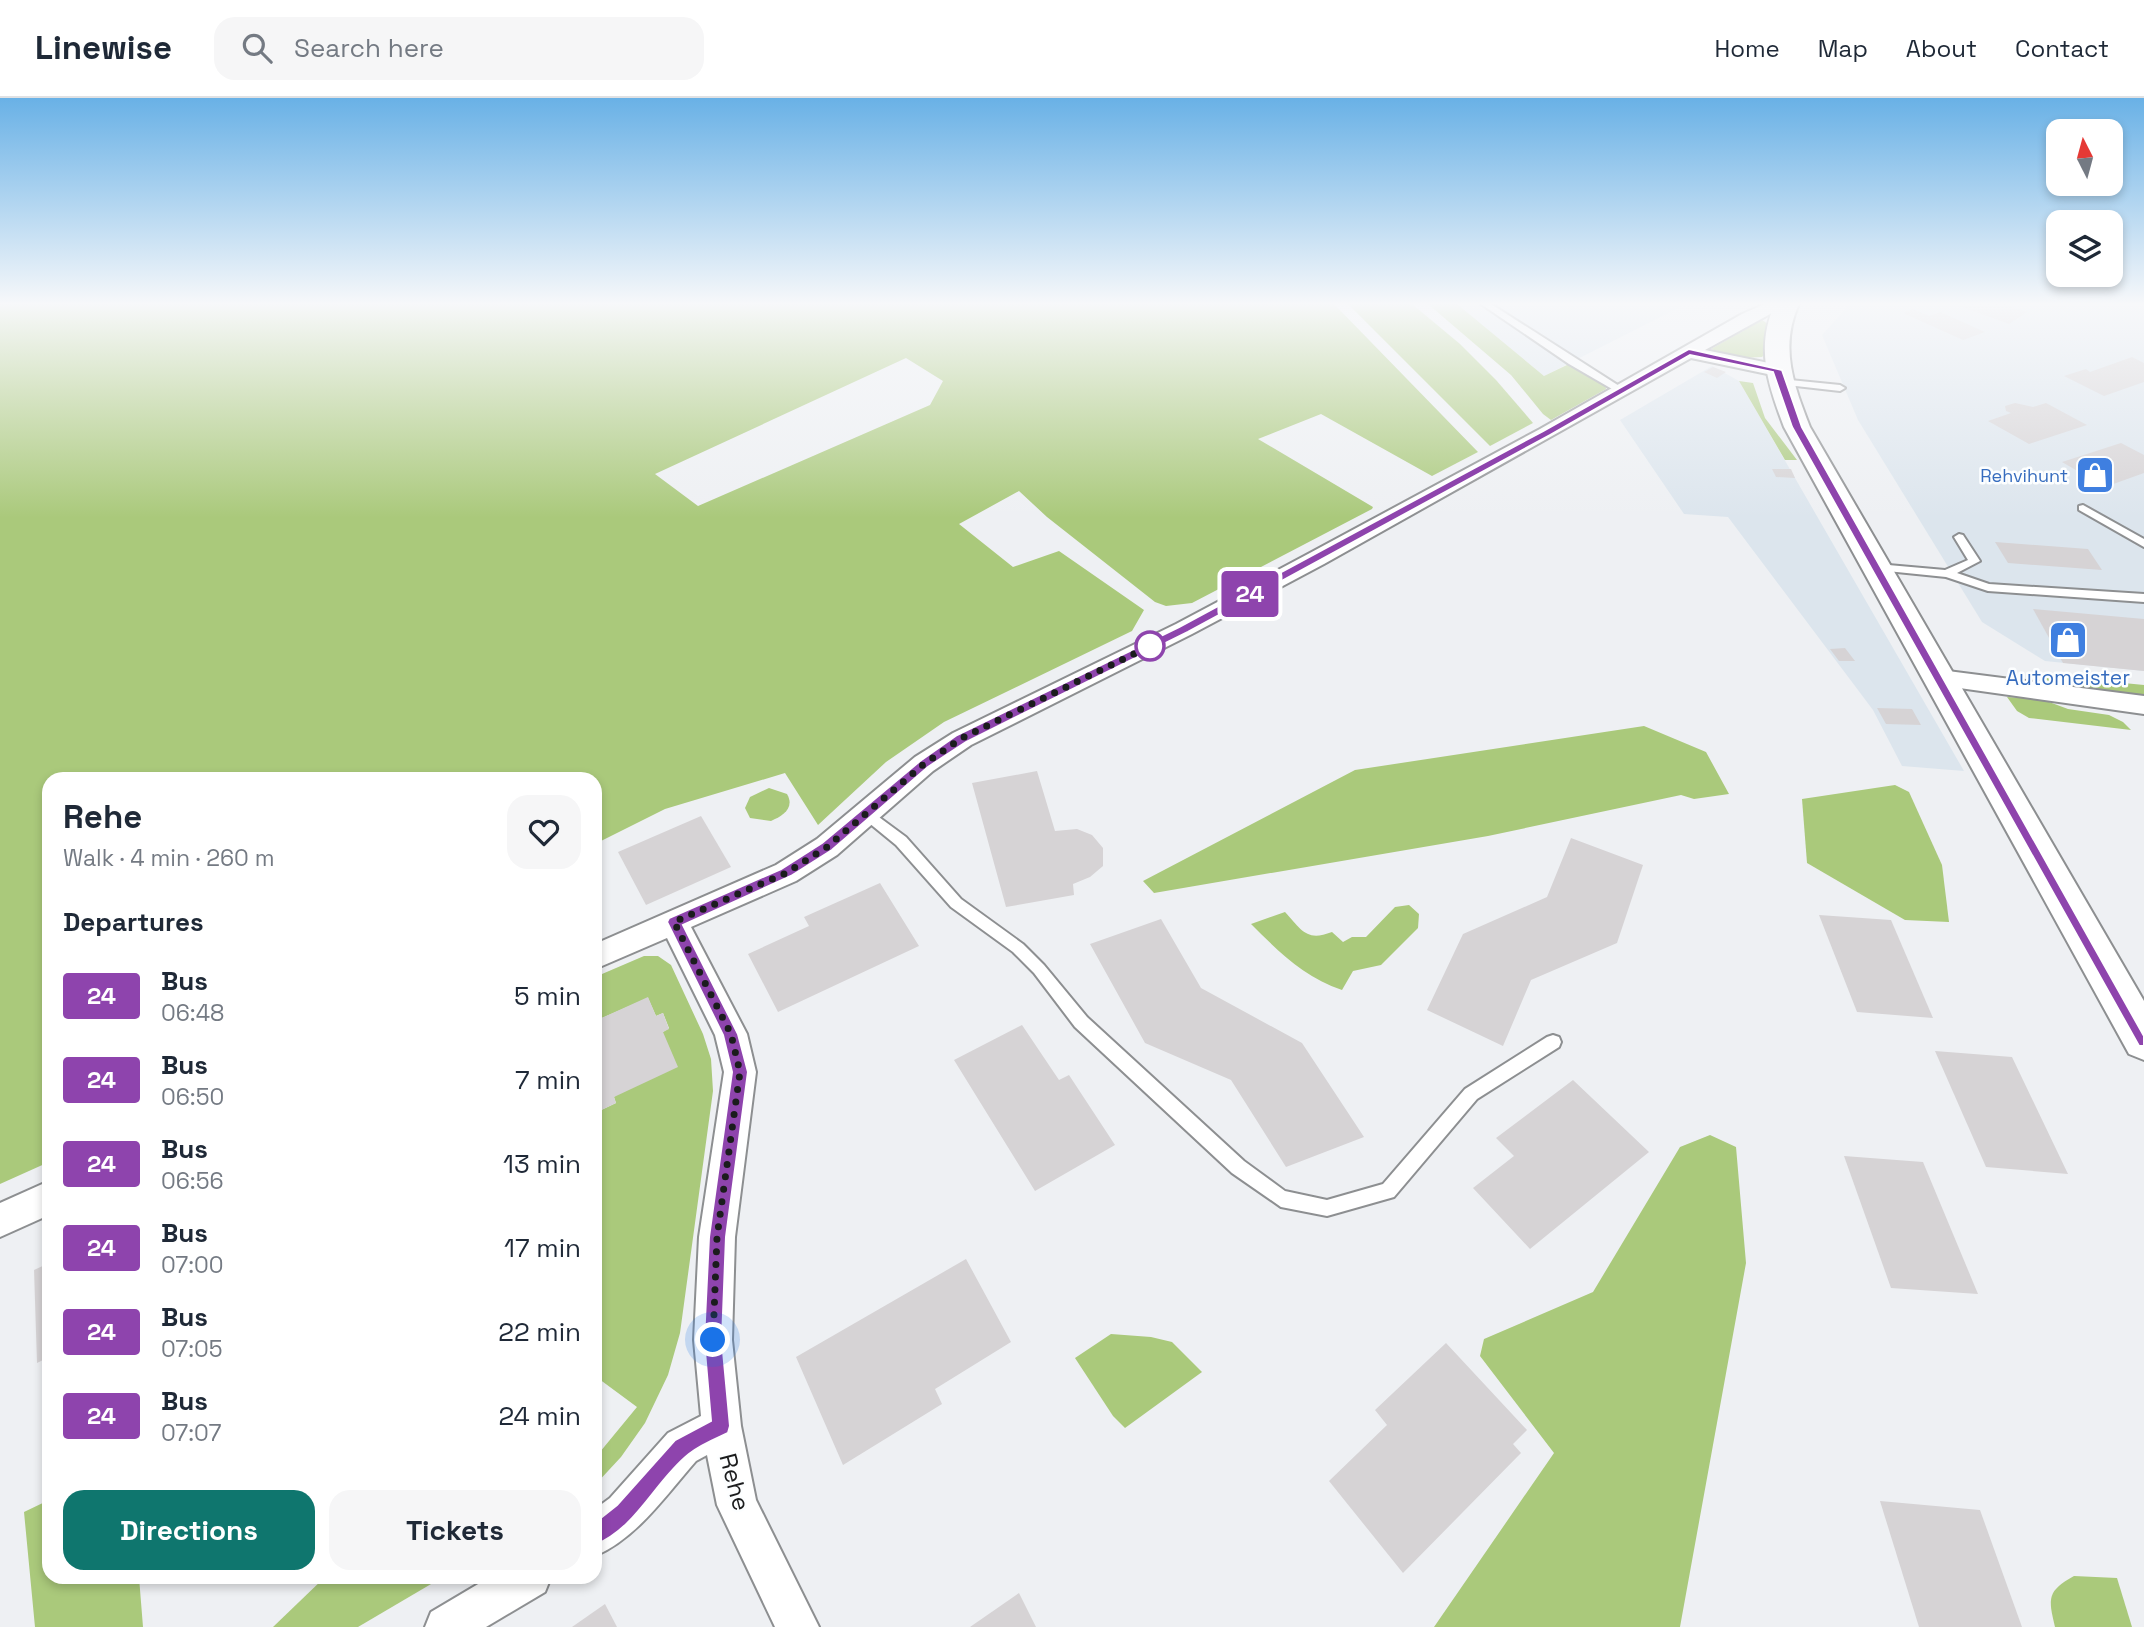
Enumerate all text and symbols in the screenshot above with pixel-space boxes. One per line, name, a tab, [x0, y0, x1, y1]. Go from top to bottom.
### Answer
search box	[214, 17, 704, 80]
text: Linewise	[35, 27, 172, 69]
icon: search	[238, 29, 276, 67]
text: Search here	[294, 31, 444, 65]
text: Home	[1714, 33, 1780, 64]
text: Map	[1818, 33, 1868, 64]
text: About	[1906, 33, 1977, 64]
text: Contact	[2015, 33, 2109, 64]
north arrow	[2046, 119, 2123, 196]
map controls	[2046, 119, 2123, 287]
button: layers	[2046, 210, 2123, 287]
shop icon: Rehvihunt	[2074, 454, 2116, 496]
place label: Rehvihunt	[1980, 464, 2068, 487]
line badge: 24	[1218, 571, 1282, 617]
text: 24	[1235, 578, 1265, 609]
shop icon: Automeister	[2047, 619, 2089, 661]
unlabelled marker	[1135, 631, 1165, 661]
place label: Automeister	[2006, 664, 2130, 691]
button: heart	[507, 795, 581, 869]
text: Rehe	[63, 796, 142, 838]
text: Walk · 4 min · 260 m	[63, 843, 275, 873]
text: Departures	[63, 905, 204, 939]
text: Bus	[161, 964, 208, 998]
text: 5 min	[514, 979, 581, 1013]
text: 24	[87, 980, 116, 1011]
text: 06:48	[161, 998, 224, 1028]
text: Bus	[161, 1048, 208, 1082]
text: 7 min	[515, 1063, 581, 1097]
text: 24	[87, 1064, 116, 1095]
text: 06:50	[161, 1082, 224, 1112]
text: Bus	[161, 1132, 208, 1166]
text: 13 min	[503, 1147, 581, 1181]
text: 24	[87, 1148, 116, 1179]
text: 06:56	[161, 1166, 224, 1196]
text: Bus	[161, 1216, 208, 1250]
text: 17 min	[504, 1231, 581, 1265]
text: 24	[87, 1232, 116, 1263]
text: 07:00	[161, 1250, 224, 1280]
text: Bus	[161, 1300, 208, 1334]
text: 22 min	[498, 1315, 581, 1349]
text: 24	[87, 1316, 116, 1347]
your location	[695, 1322, 730, 1357]
text: 07:05	[161, 1334, 223, 1364]
text: Bus	[161, 1384, 208, 1418]
text: 24 min	[498, 1399, 581, 1433]
text: 24	[87, 1400, 116, 1431]
text: 07:07	[161, 1418, 221, 1448]
street label: Rehe	[712, 1450, 758, 1514]
button: Directions	[63, 1490, 315, 1570]
button: Tickets	[329, 1490, 581, 1570]

